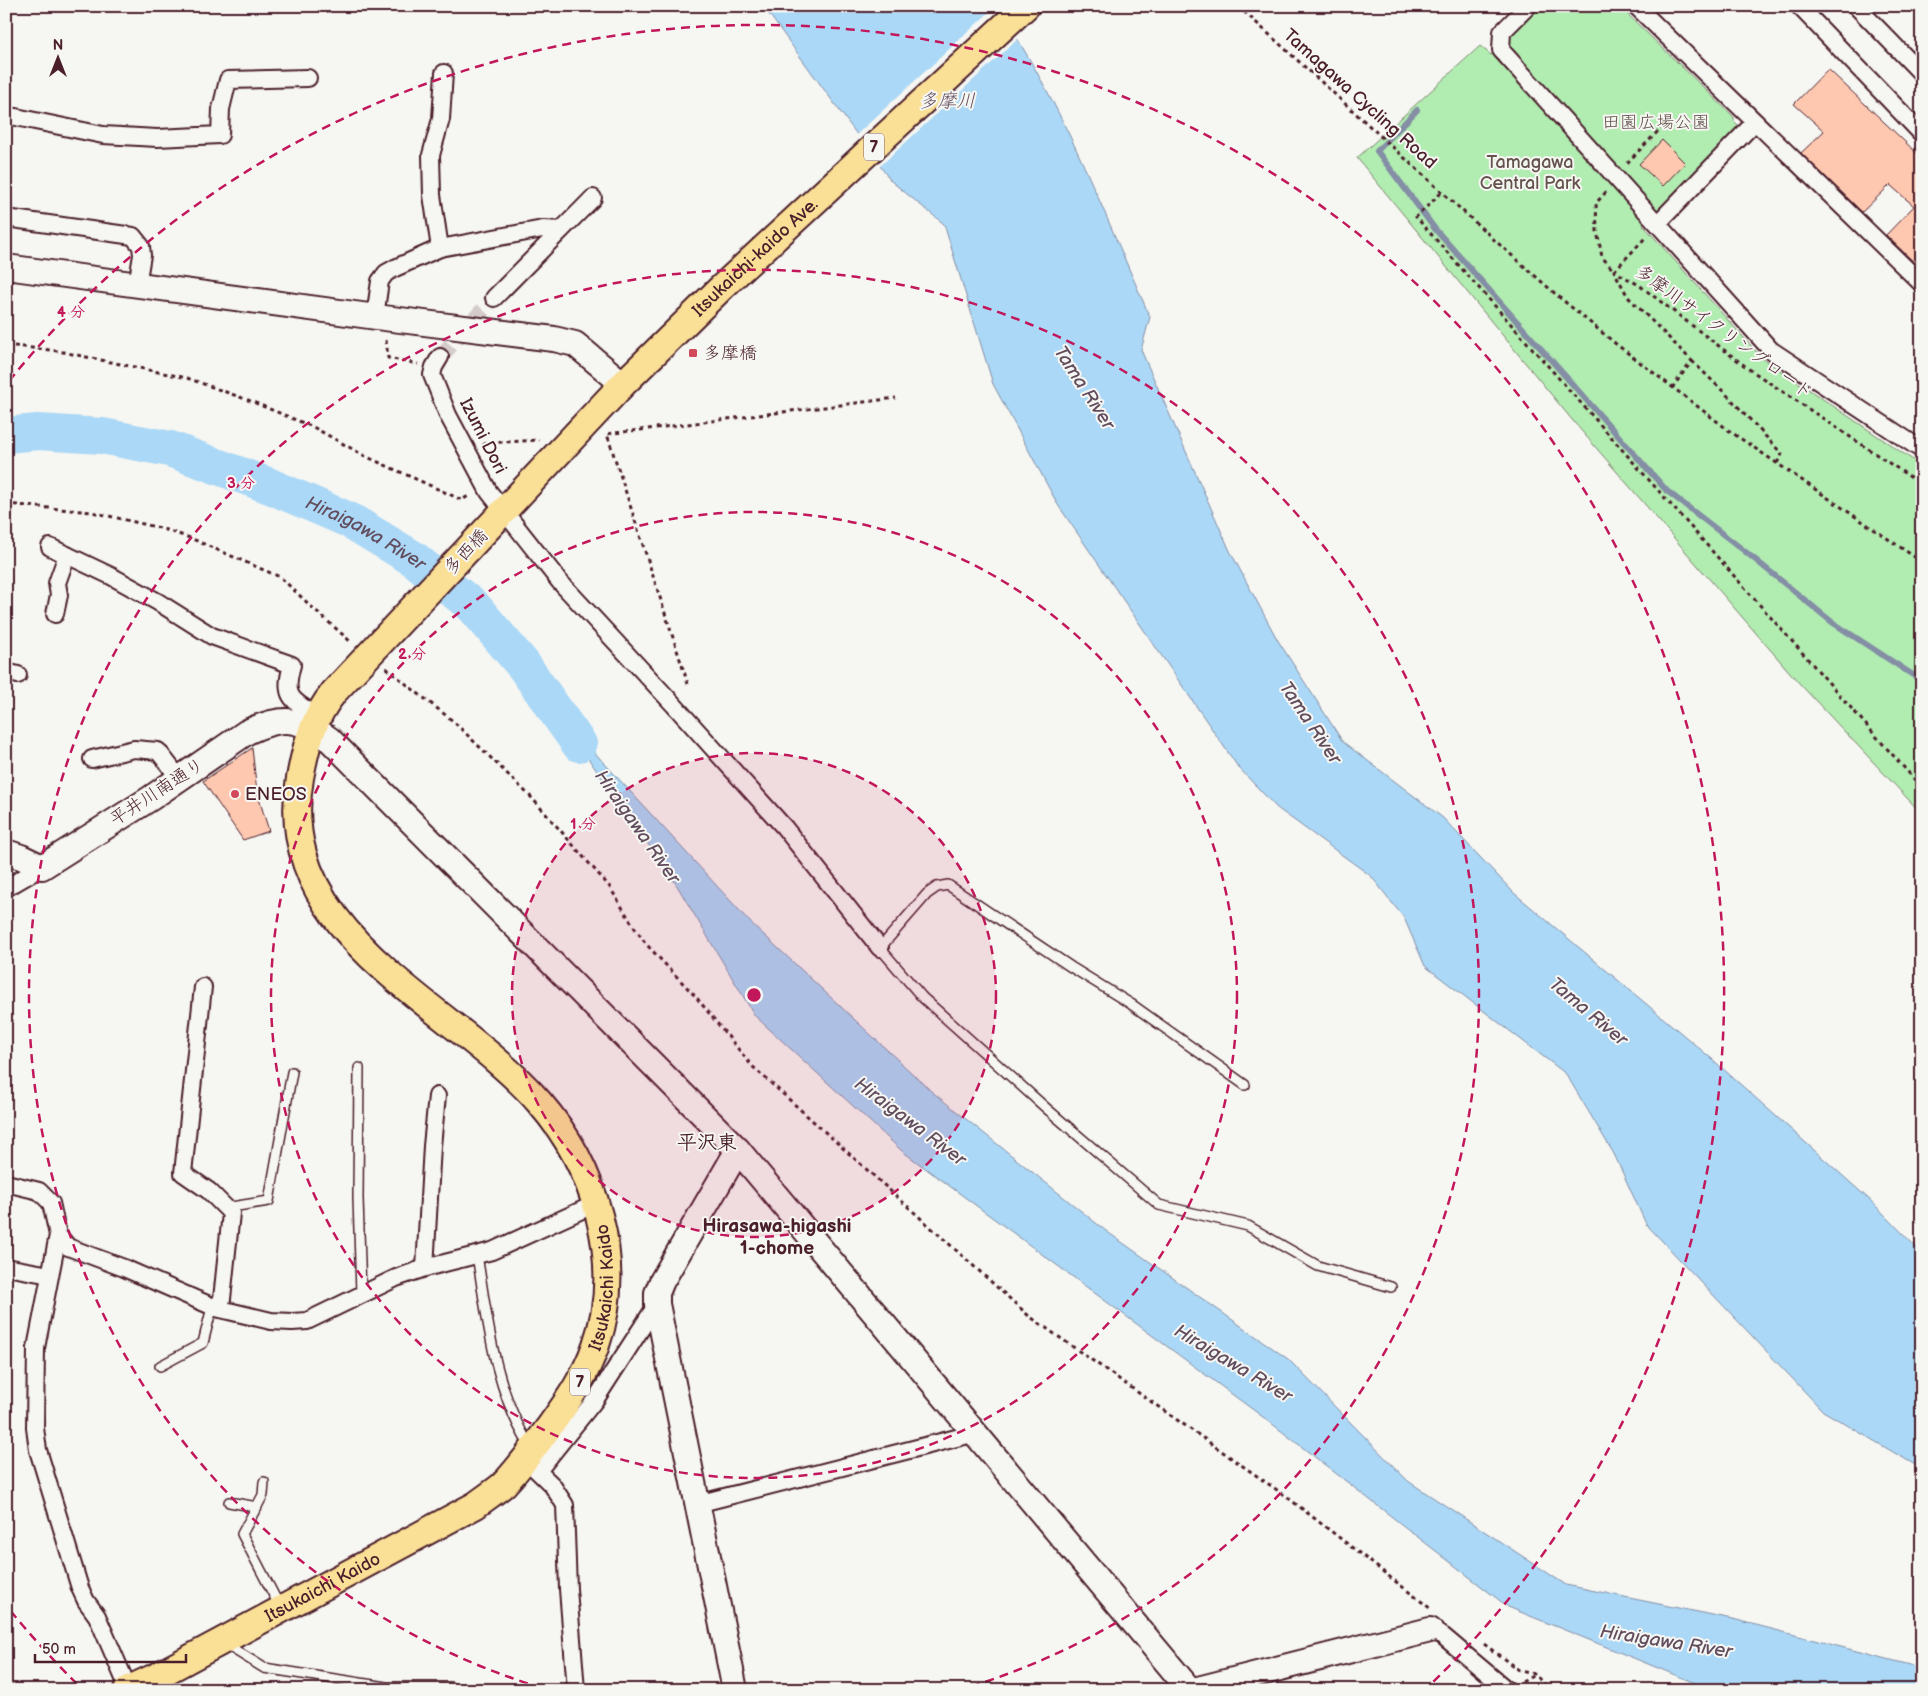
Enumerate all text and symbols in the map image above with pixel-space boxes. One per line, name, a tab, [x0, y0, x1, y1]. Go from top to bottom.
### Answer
street label: Tamagawa Cycling Road	[1279, 25, 1441, 173]
north arrow	[32, 32, 82, 82]
text: N	[53, 37, 63, 54]
water label: 多摩川	[918, 90, 976, 113]
park label: 田園広場公園	[1602, 112, 1710, 133]
road number: 7	[864, 134, 884, 160]
park label: Tamagawa Central Park	[1480, 152, 1580, 194]
street label: Itsukaichi-kaido Ave.	[688, 194, 822, 321]
street label: 多摩川サイクリングロード	[1631, 261, 1817, 403]
text: 4 分	[57, 303, 85, 322]
water label: Tama River	[1048, 342, 1120, 435]
place label: 多摩橋	[703, 343, 757, 364]
marker: 多摩橋	[687, 347, 699, 359]
street label: Izumi Dori	[455, 395, 511, 477]
text: 3 分	[227, 474, 255, 493]
water label: Hiraigawa River	[302, 491, 431, 576]
street label: 多西橋	[440, 525, 492, 579]
text: 2 分	[398, 645, 426, 664]
water label: Tama River	[1274, 677, 1347, 770]
street label: 平井川南通り	[106, 754, 208, 830]
water label: Hiraigawa River	[589, 766, 685, 889]
place label: ENEOS	[245, 784, 307, 805]
marker: ENEOS	[229, 788, 241, 800]
text: 1 分	[570, 815, 596, 834]
water label: Tama River	[1544, 973, 1633, 1052]
centre of rings	[745, 986, 763, 1004]
water label: Hiraigawa River	[850, 1073, 971, 1172]
district label: 平沢東	[677, 1131, 737, 1155]
district label: Hirasawa-higashi 1-chome	[702, 1215, 852, 1260]
street label: Itsukaichi Kaido	[584, 1222, 618, 1354]
water label: Hiraigawa River	[1170, 1320, 1297, 1409]
road number: 7	[570, 1368, 590, 1395]
street label: Itsukaichi Kaido	[261, 1548, 384, 1627]
water label: Hiraigawa River	[1598, 1620, 1735, 1664]
scale bar	[35, 1631, 186, 1663]
text: 50 m	[42, 1640, 76, 1659]

